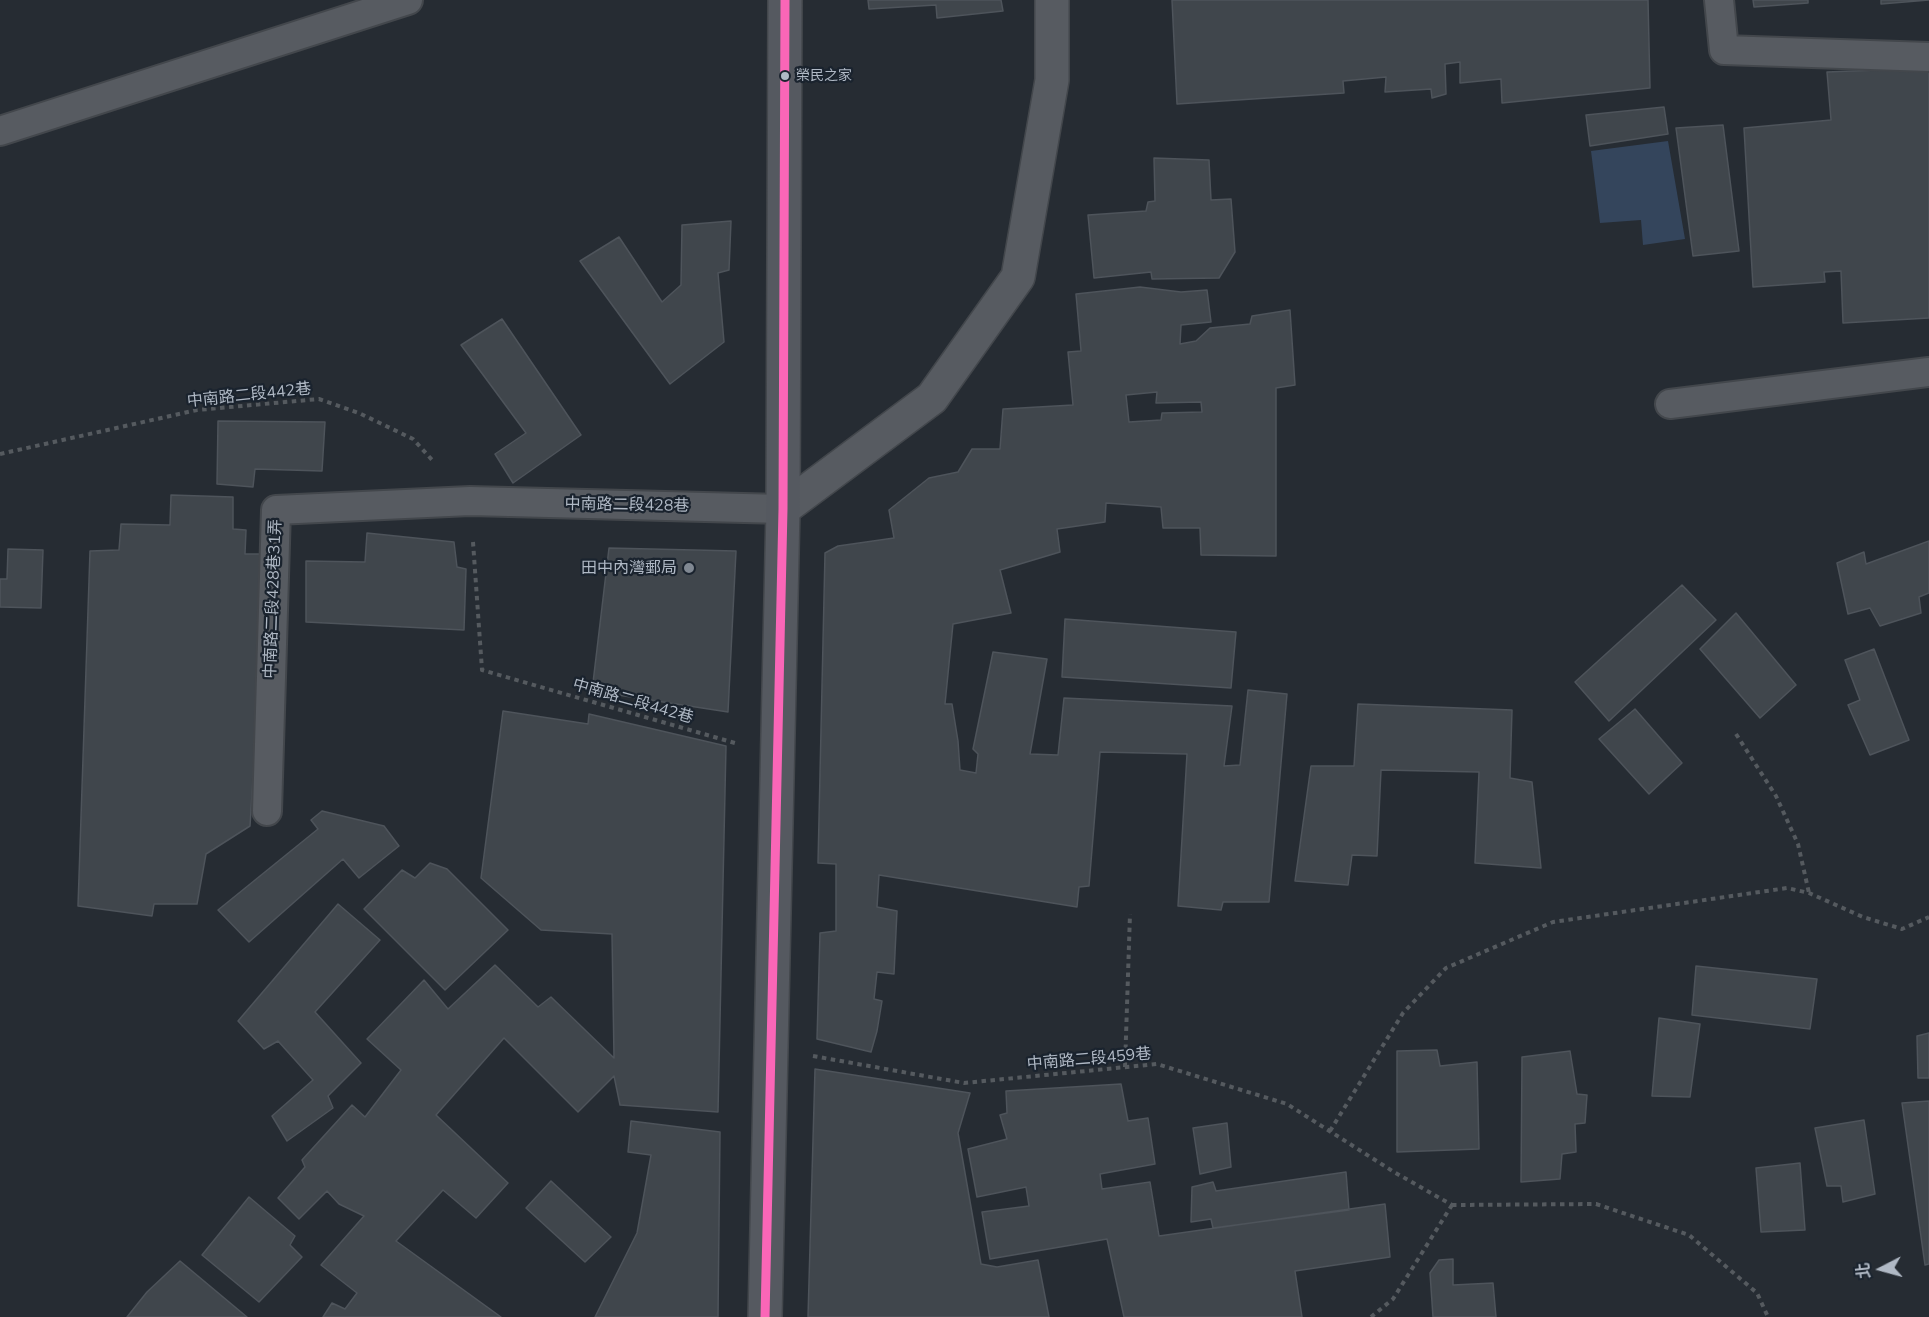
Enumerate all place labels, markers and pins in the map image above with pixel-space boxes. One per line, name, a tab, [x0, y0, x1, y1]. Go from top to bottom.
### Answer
place label: 榮民之家	[796, 68, 852, 84]
marker: 榮民之家	[779, 70, 791, 82]
place label: 田中內灣郵局	[581, 558, 677, 578]
marker: 田中內灣郵局	[682, 561, 696, 575]

